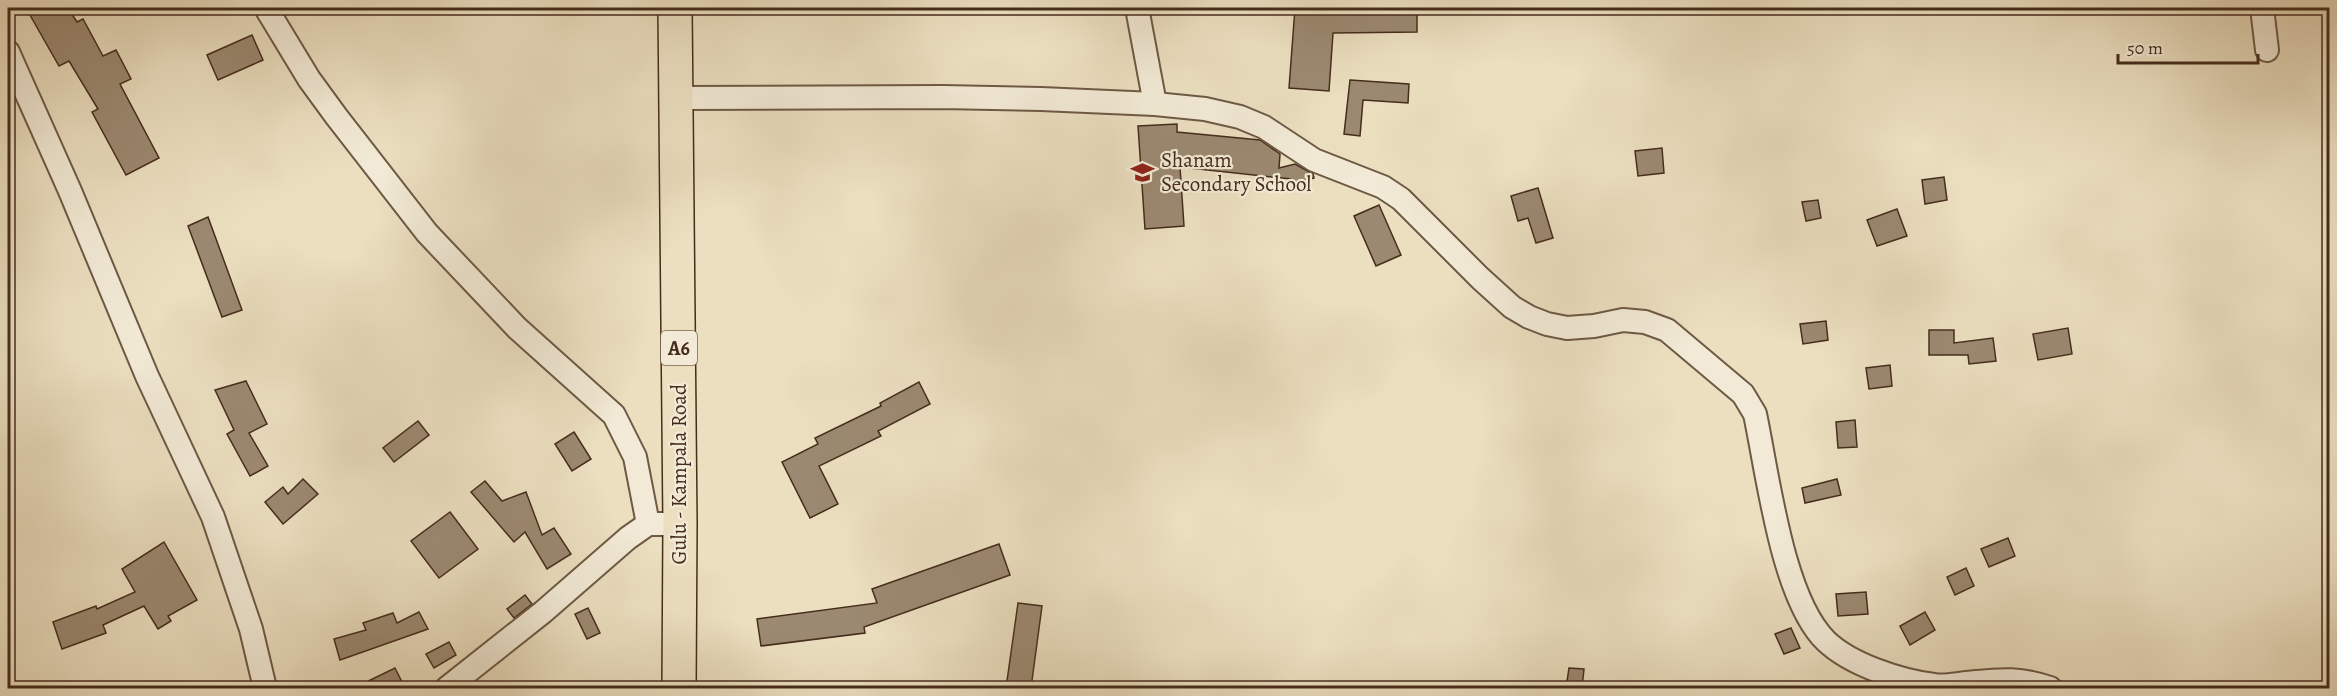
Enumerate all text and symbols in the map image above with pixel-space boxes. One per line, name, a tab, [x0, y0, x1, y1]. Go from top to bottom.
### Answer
scale bar	[2118, 27, 2258, 65]
text: 50 m	[2127, 36, 2163, 60]
place label: Shanam Secondary School	[1161, 146, 1312, 198]
school or university icon: Shanam Secondary School	[1130, 159, 1156, 185]
road number: A6	[661, 331, 697, 365]
street label: Gulu - Kampala Road	[665, 383, 693, 564]

